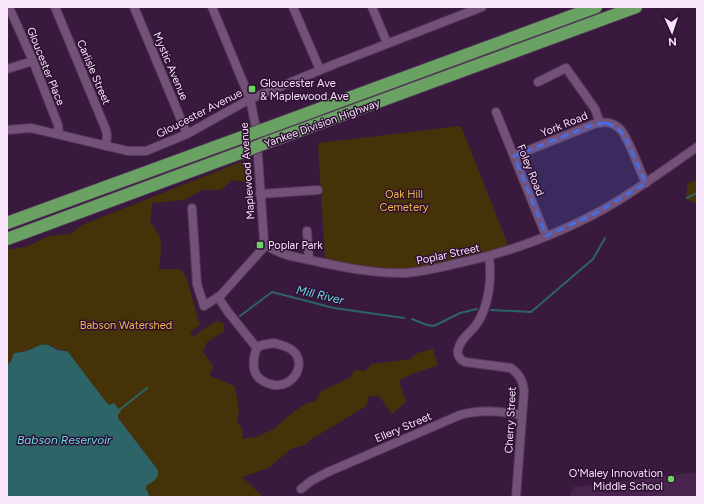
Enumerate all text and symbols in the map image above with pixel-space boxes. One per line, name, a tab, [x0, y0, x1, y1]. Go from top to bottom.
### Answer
north arrow	[652, 12, 692, 52]
street label: Gloucester Place	[24, 25, 67, 107]
street label: Mystic Avenue	[150, 30, 191, 102]
text: N	[668, 35, 677, 48]
street label: Carlisle Street	[74, 38, 113, 107]
place label: Gloucester Ave & Maplewood Ave	[260, 77, 349, 103]
marker: Gloucester Ave & Maplewood Ave	[247, 84, 257, 94]
street label: Gloucester Avenue	[154, 86, 244, 141]
street label: Yankee Division Highway	[263, 96, 382, 150]
street label: York Road	[539, 109, 590, 140]
street label: Maplewood Avenue	[238, 122, 257, 220]
street label: Foley Road	[514, 143, 547, 198]
park label: Oak Hill Cemetery	[380, 188, 429, 214]
place label: Poplar Park	[268, 239, 323, 252]
marker: Poplar Park	[255, 240, 265, 250]
street label: Poplar Street	[415, 241, 481, 268]
water label: Mill River	[295, 283, 346, 307]
park label: Babson Watershed	[80, 319, 172, 332]
street label: Cherry Street	[502, 386, 519, 454]
street label: Ellery Street	[373, 410, 434, 445]
water label: Babson Reservoir	[17, 433, 112, 447]
place label: O'Maley Innovation Middle School	[569, 467, 663, 493]
marker: O'Maley Innovation Middle School	[666, 474, 676, 484]

